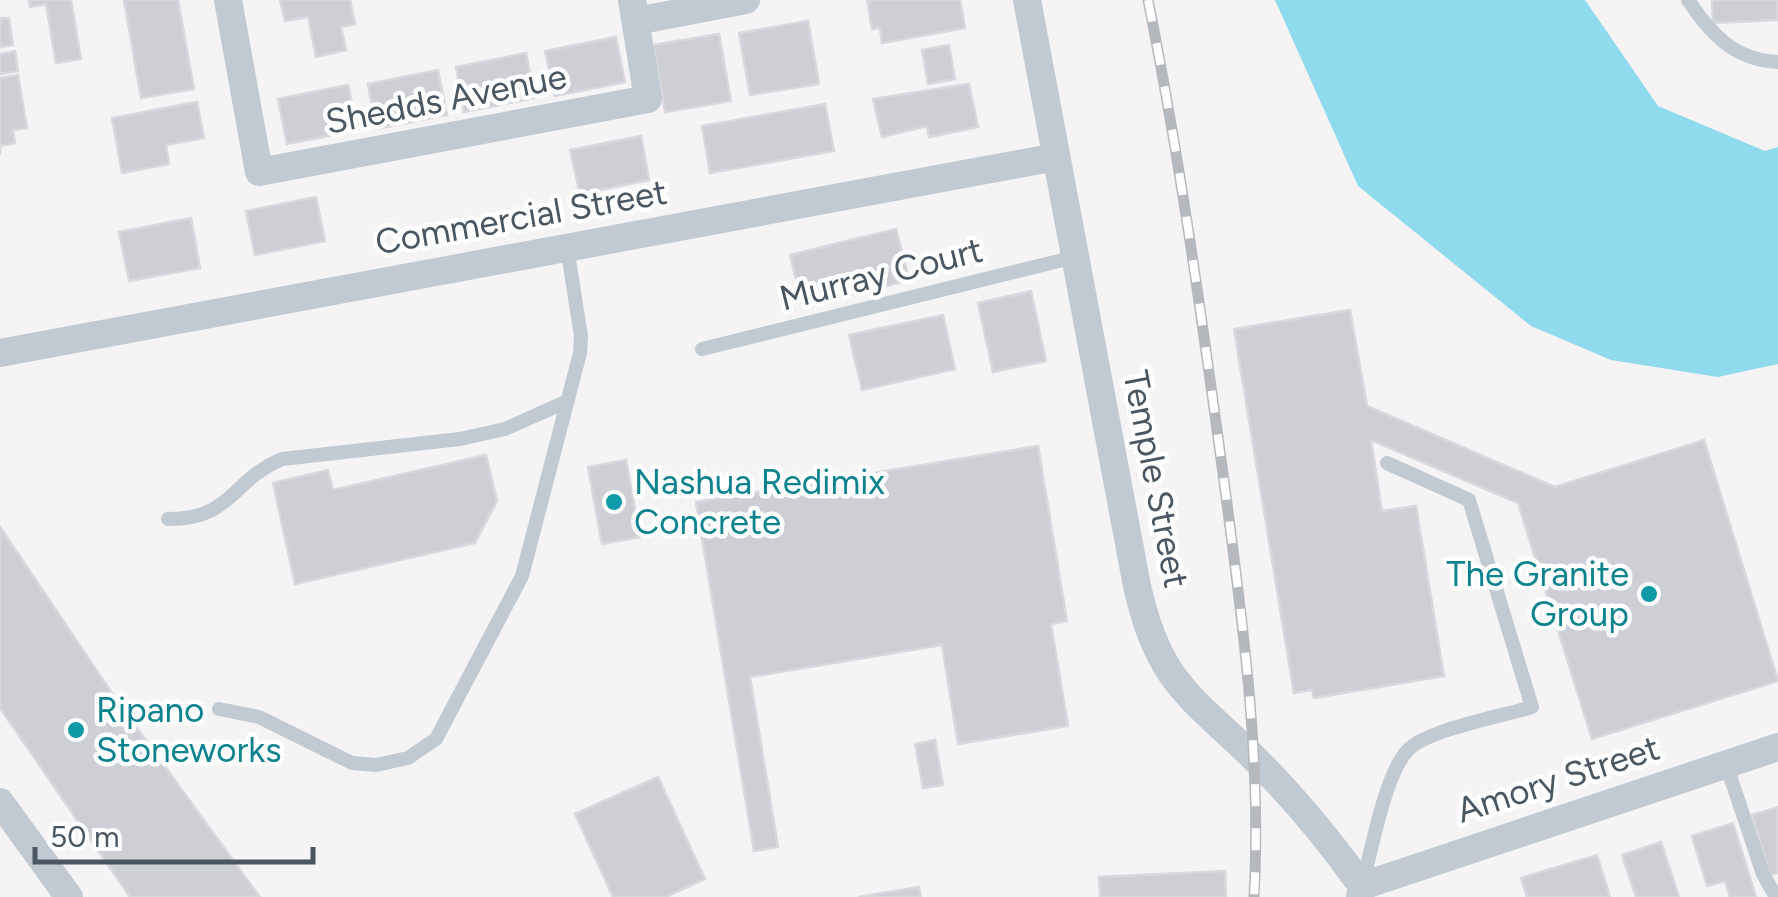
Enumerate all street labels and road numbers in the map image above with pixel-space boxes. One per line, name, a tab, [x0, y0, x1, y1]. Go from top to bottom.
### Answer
street label: Shedds Avenue	[322, 55, 570, 143]
street label: Commercial Street	[372, 171, 670, 263]
street label: Murray Court	[775, 229, 987, 319]
street label: Temple Street	[1114, 367, 1198, 591]
street label: Amory Street	[1451, 726, 1665, 832]

